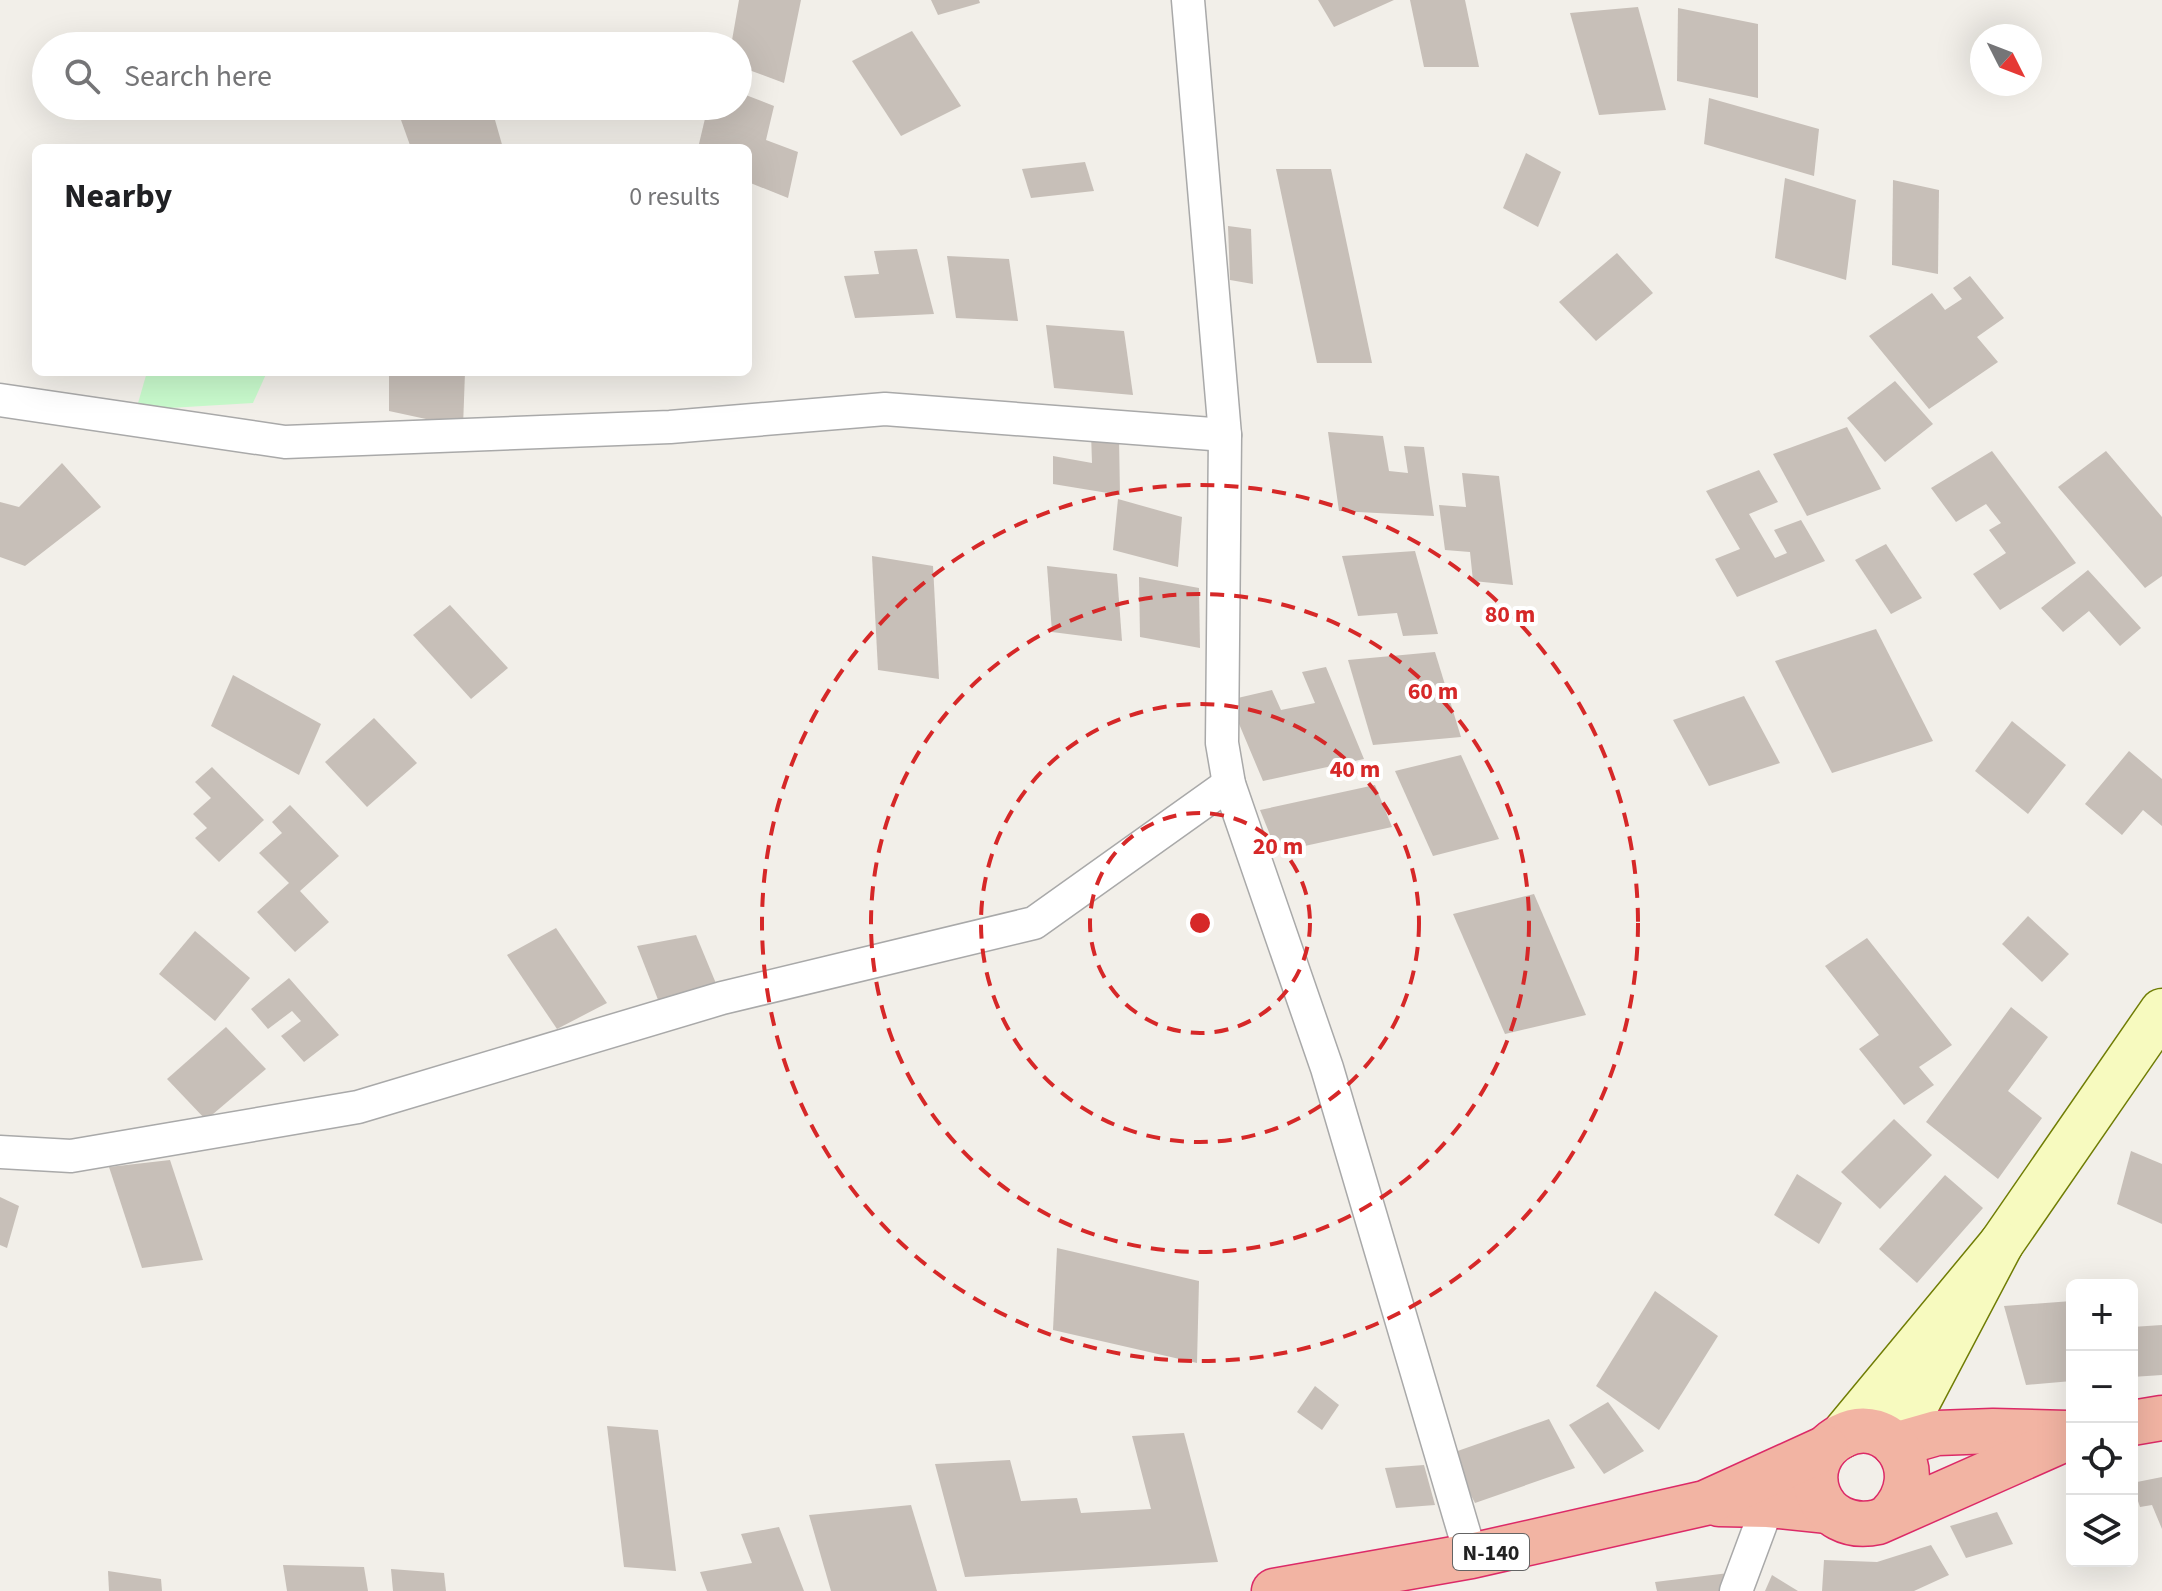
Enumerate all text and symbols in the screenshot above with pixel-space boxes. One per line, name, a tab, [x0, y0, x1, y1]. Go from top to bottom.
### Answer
north arrow	[1970, 24, 2042, 96]
search box	[32, 32, 752, 120]
icon: search	[60, 54, 104, 98]
text: Search here	[124, 55, 272, 98]
text: Nearby	[64, 172, 172, 221]
text: 0 results	[629, 178, 720, 215]
text: 80 m	[1485, 597, 1535, 632]
text: 60 m	[1408, 674, 1458, 709]
text: 40 m	[1330, 752, 1380, 787]
text: 20 m	[1253, 829, 1303, 864]
centre of rings	[1186, 909, 1214, 937]
map controls	[2066, 1279, 2138, 1567]
button: +	[2066, 1279, 2138, 1351]
button: −	[2066, 1351, 2138, 1423]
button: locate	[2066, 1423, 2138, 1495]
button: layers	[2066, 1495, 2138, 1567]
road number: N-140	[1453, 1534, 1529, 1570]

